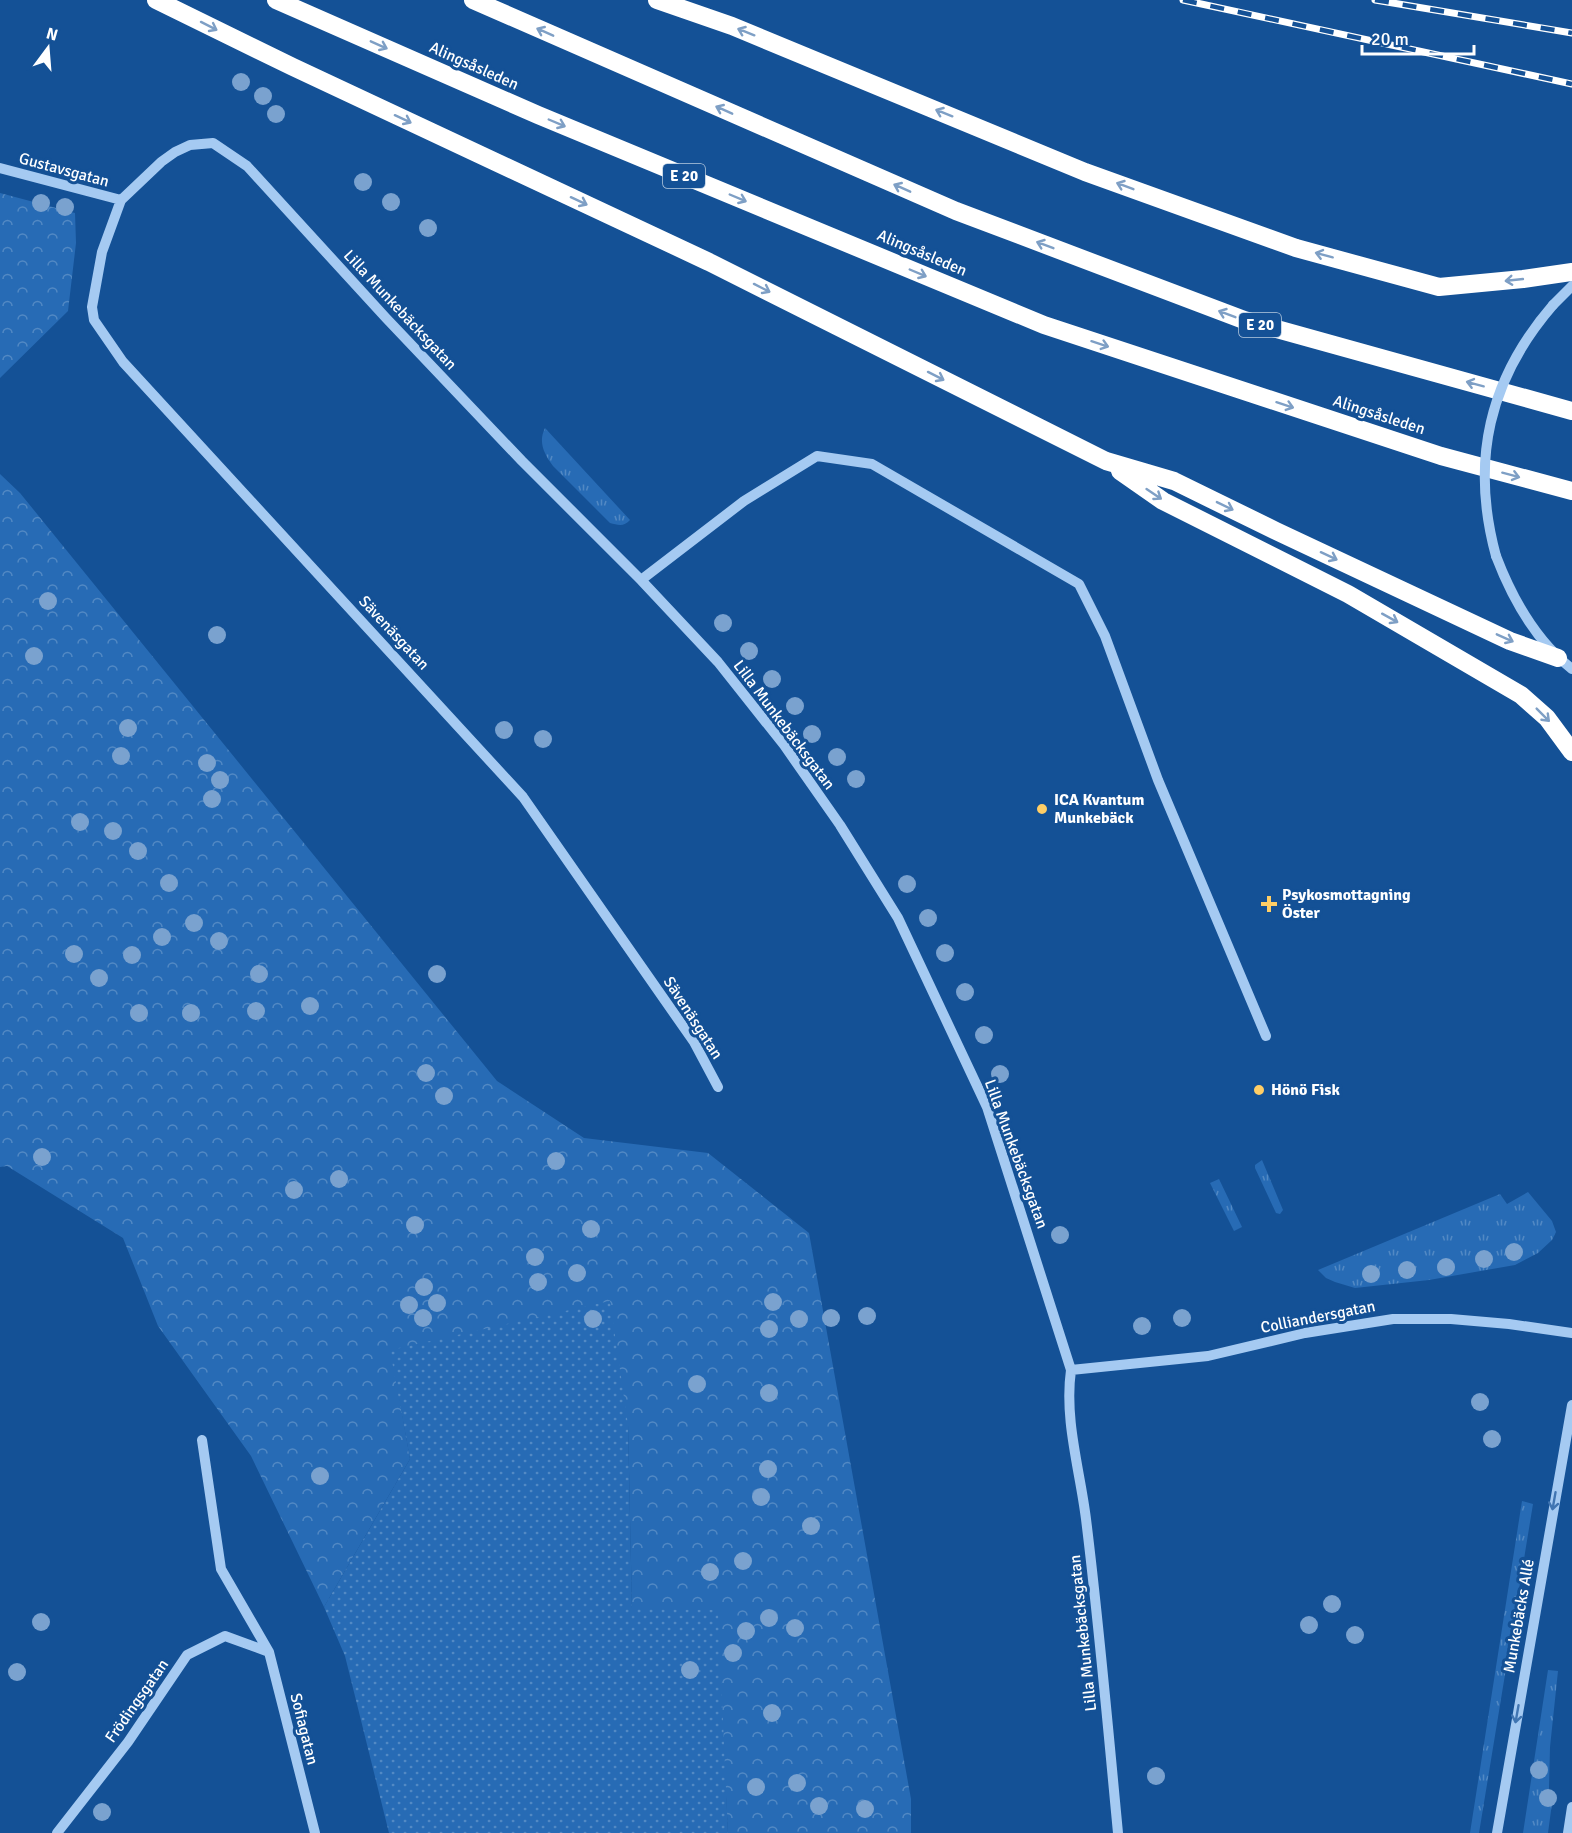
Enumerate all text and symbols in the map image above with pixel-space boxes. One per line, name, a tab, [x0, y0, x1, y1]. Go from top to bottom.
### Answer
north arrow	[18, 18, 78, 78]
scale bar	[1362, 18, 1474, 56]
one-way arrow	[200, 20, 217, 32]
text: N	[44, 23, 60, 46]
one-way arrow	[536, 25, 554, 36]
one-way arrow	[737, 26, 756, 37]
text: 20 m	[1371, 28, 1409, 50]
street label: Alingsåsleden	[426, 37, 522, 95]
one-way arrow	[369, 40, 387, 51]
one-way arrow	[715, 103, 733, 115]
one-way arrow	[935, 107, 954, 118]
one-way arrow	[393, 113, 411, 125]
one-way arrow	[548, 118, 566, 129]
street label: Gustavsgatan	[17, 148, 111, 192]
road number: E 20	[663, 164, 705, 188]
one-way arrow	[1116, 180, 1134, 191]
one-way arrow	[894, 181, 912, 193]
one-way arrow	[728, 193, 746, 204]
one-way arrow	[570, 196, 588, 208]
street label: Alingsåsleden	[874, 225, 970, 281]
one-way arrow	[1036, 238, 1055, 249]
street label: Lilla Munkebäcksgatan	[339, 246, 461, 374]
one-way arrow	[1315, 249, 1334, 261]
one-way arrow	[908, 268, 926, 279]
one-way arrow	[1505, 275, 1525, 286]
one-way arrow	[752, 283, 770, 295]
one-way arrow	[1218, 308, 1237, 319]
road number: E 20	[1239, 313, 1281, 337]
one-way arrow	[1090, 339, 1109, 350]
one-way arrow	[926, 371, 944, 382]
one-way arrow	[1466, 378, 1485, 390]
street label: Alingsåsleden	[1330, 391, 1428, 439]
one-way arrow	[1275, 400, 1294, 411]
one-way arrow	[1501, 470, 1520, 481]
one-way arrow	[1145, 488, 1162, 500]
one-way arrow	[1216, 500, 1233, 512]
one-way arrow	[1319, 550, 1337, 562]
street label: Sävenäsgatan	[354, 592, 434, 674]
one-way arrow	[1381, 612, 1398, 624]
one-way arrow	[1496, 633, 1514, 644]
street label: Lilla Munkebäcksgatan	[729, 656, 839, 794]
one-way arrow	[1536, 707, 1551, 722]
place label: ICA Kvantum Munkebäck	[1054, 790, 1144, 828]
marker: ICA Kvantum Munkebäck	[1035, 802, 1049, 816]
place label: Psykosmottagning Öster	[1282, 885, 1411, 923]
marker: Psykosmottagning Öster	[1260, 895, 1278, 913]
street label: Sävenäsgatan	[659, 973, 727, 1063]
street label: Lilla Munkebäcksgatan	[980, 1077, 1052, 1231]
place label: Hönö Fisk	[1271, 1080, 1340, 1100]
marker: Hönö Fisk	[1252, 1083, 1266, 1097]
street label: Colliandersgatan	[1259, 1296, 1377, 1338]
one-way arrow	[1549, 1491, 1560, 1511]
street label: Lilla Munkebäcksgatan	[1065, 1554, 1101, 1712]
street label: Munkebäcks Allé	[1499, 1557, 1539, 1675]
street label: Frödingsgatan	[101, 1655, 173, 1747]
street label: Sofiagatan	[285, 1691, 323, 1767]
one-way arrow	[1511, 1704, 1522, 1723]

